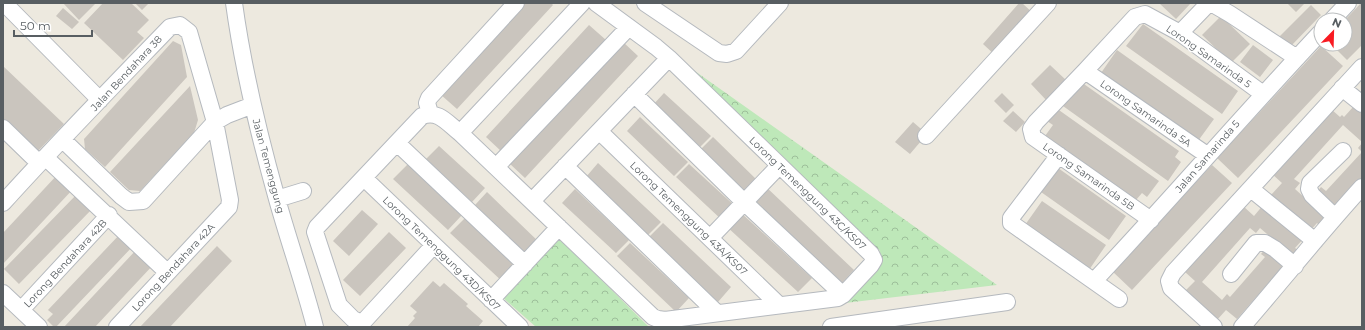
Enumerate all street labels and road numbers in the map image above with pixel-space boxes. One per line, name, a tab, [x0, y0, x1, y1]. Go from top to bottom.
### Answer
street label: Lorong Samarinda 5	[1163, 22, 1254, 91]
street label: Jalan Bendahara 38	[87, 33, 165, 115]
street label: Lorong Samarinda 5A	[1098, 77, 1195, 150]
street label: Jalan Temenggung	[249, 116, 287, 215]
street label: Jalan Samarinda 5	[1172, 117, 1243, 196]
street label: Lorong Temenggung 43C/KS07	[746, 134, 869, 253]
street label: Lorong Samarinda 5B	[1040, 140, 1137, 213]
street label: Lorong Temenggung 43A/KS07	[627, 159, 750, 278]
street label: Lorong Temenggung 43D/KS07	[380, 194, 503, 313]
street label: Lorong Bendahara 42B	[21, 216, 110, 310]
street label: Lorong Bendahara 42A	[129, 220, 218, 314]

